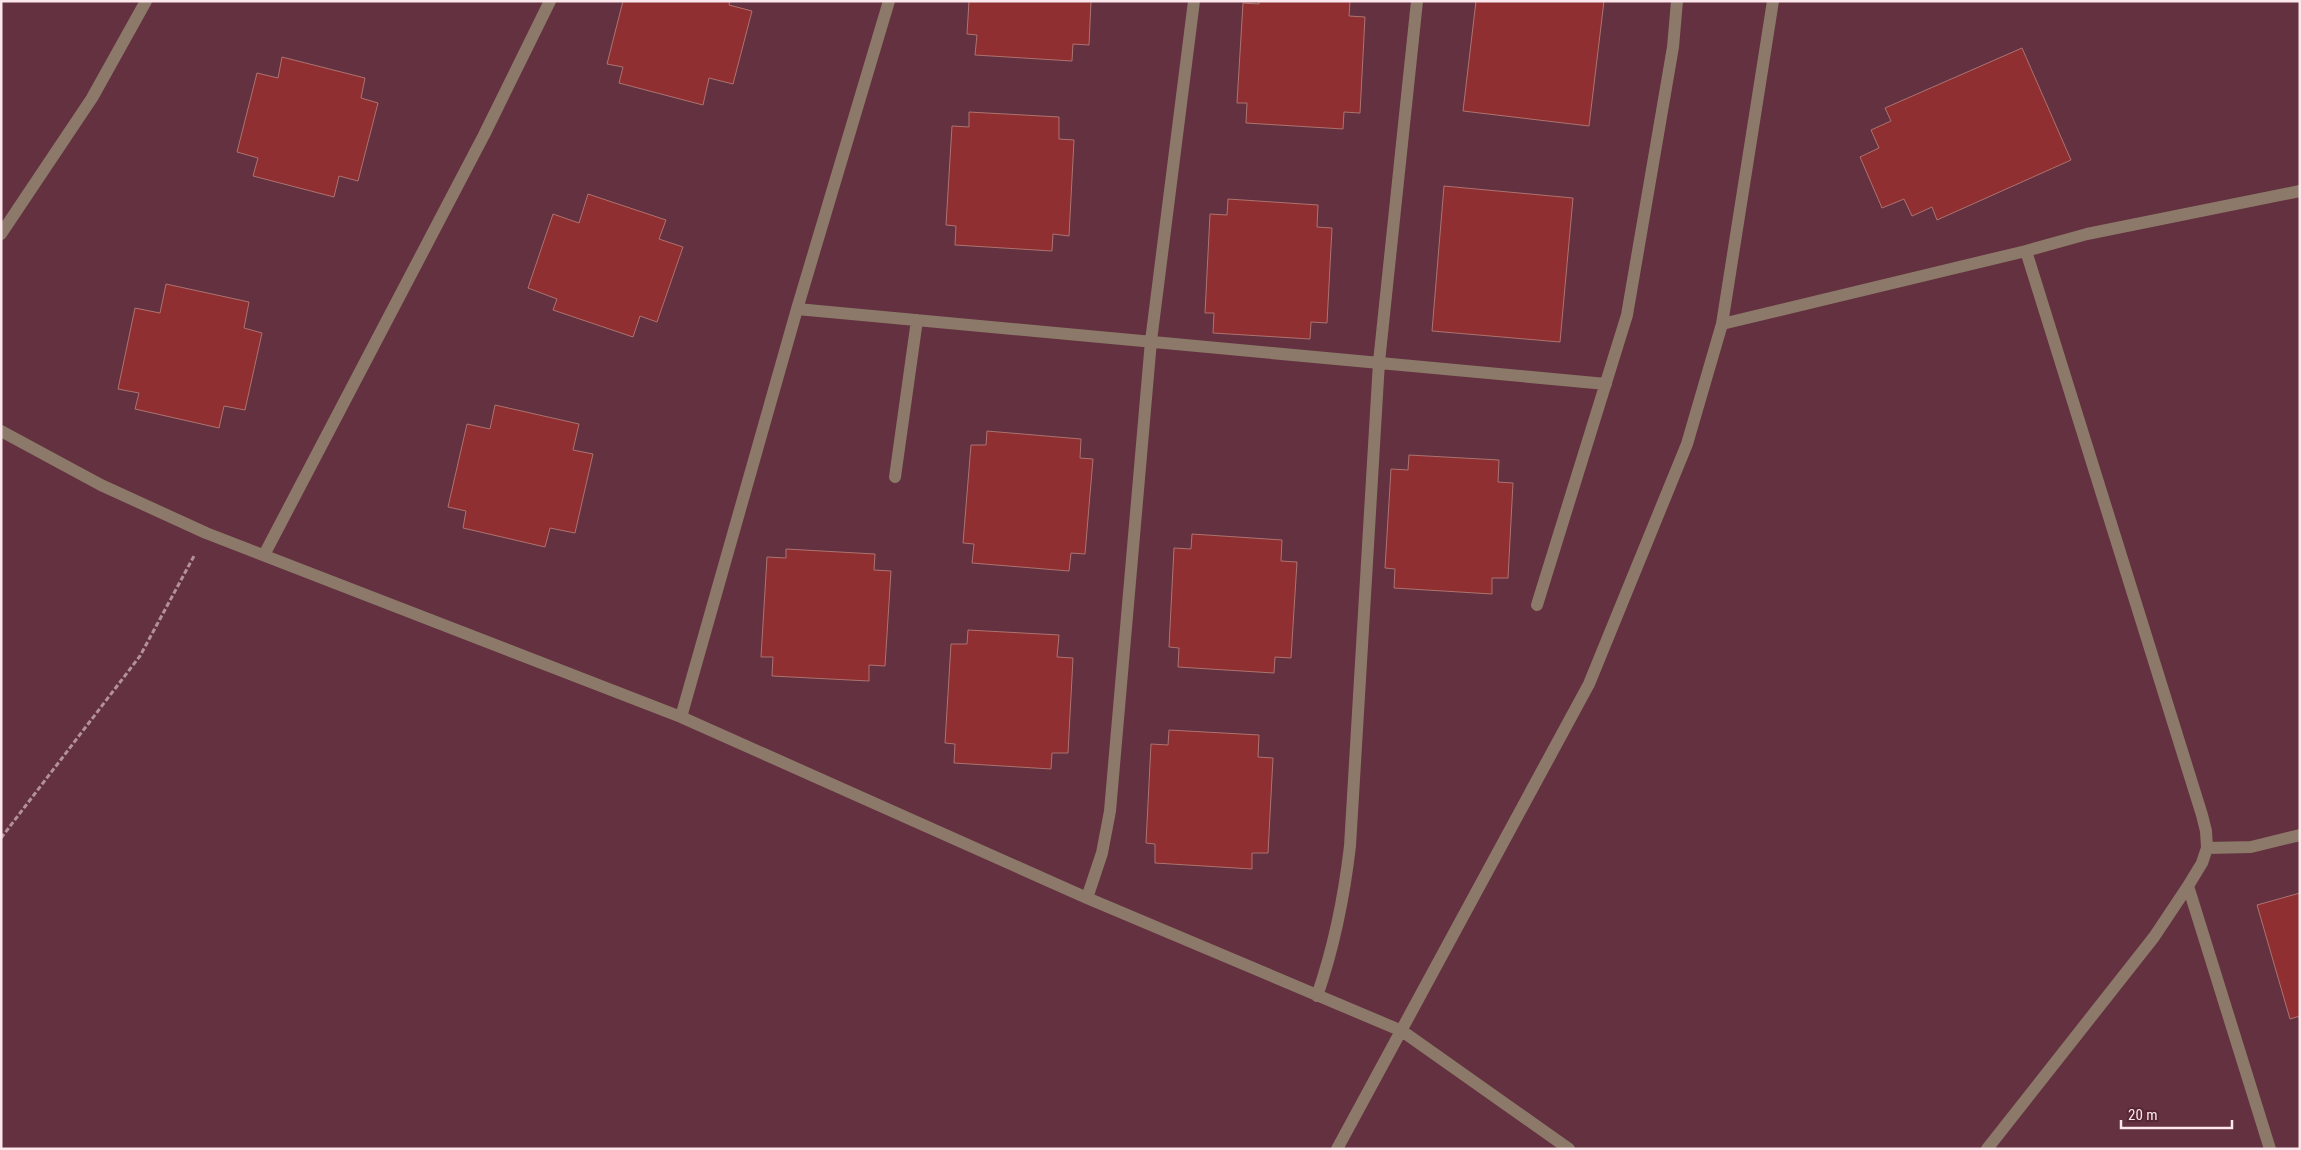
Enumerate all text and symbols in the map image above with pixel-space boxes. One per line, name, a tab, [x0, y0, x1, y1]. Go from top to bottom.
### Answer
scale bar	[2121, 1098, 2232, 1130]
text: 20 m	[2128, 1106, 2158, 1124]

